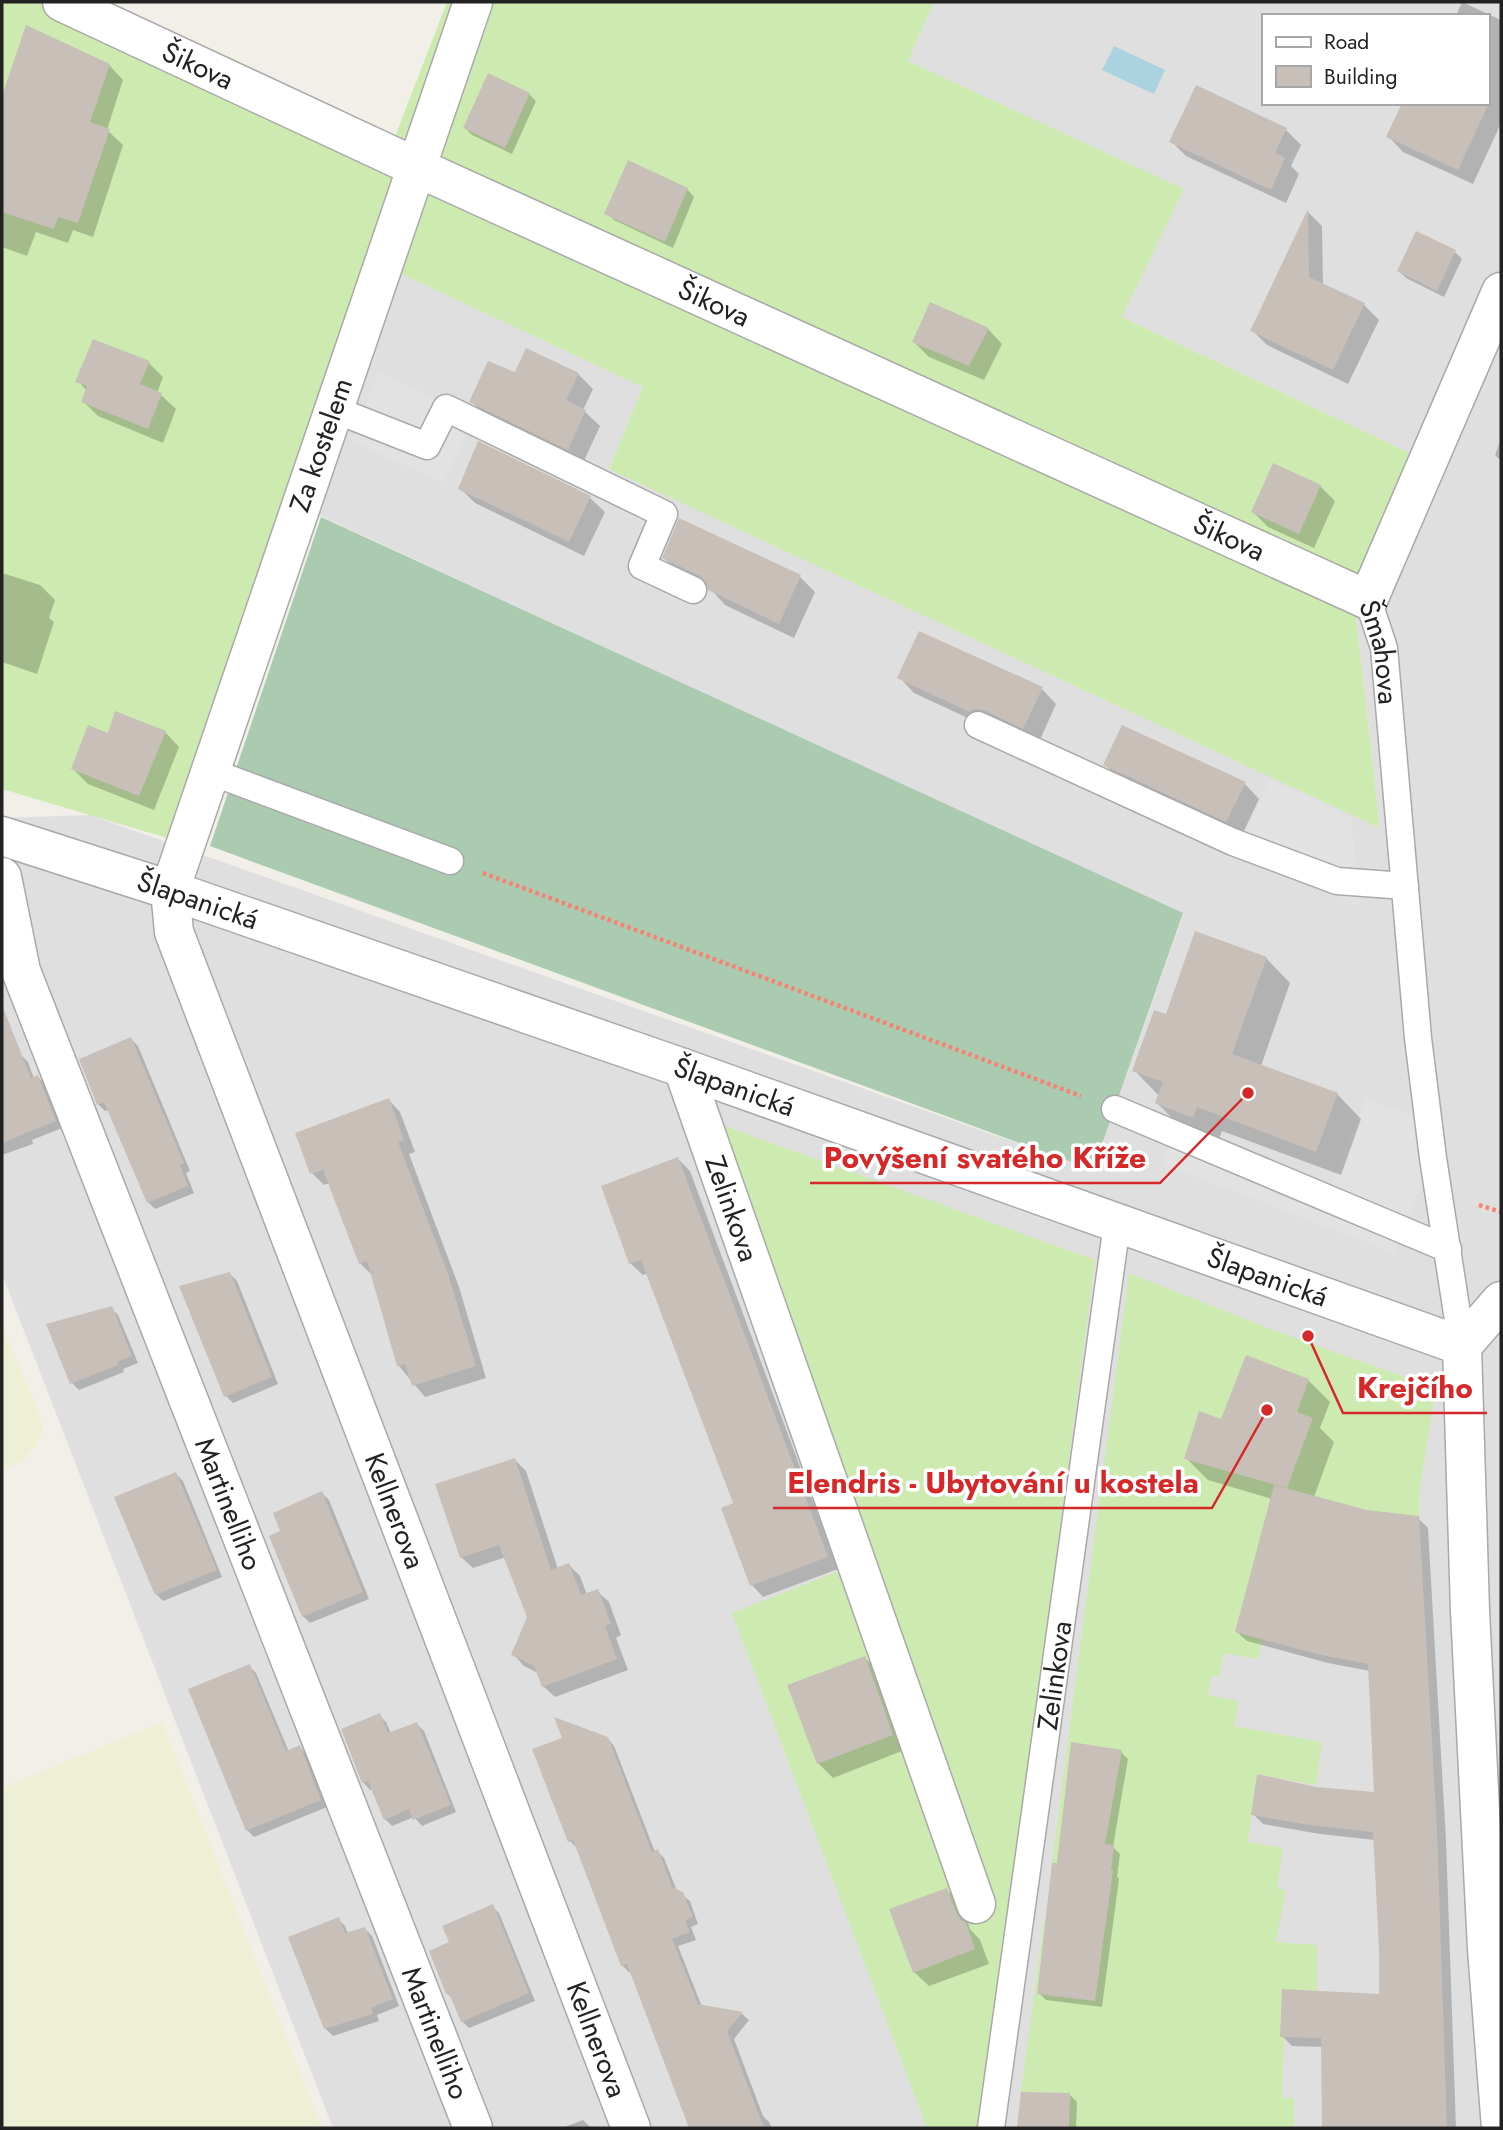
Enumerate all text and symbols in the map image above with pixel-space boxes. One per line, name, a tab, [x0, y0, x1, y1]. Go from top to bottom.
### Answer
legend	[1262, 14, 1489, 105]
text: Road	[1324, 27, 1369, 57]
street label: Šikova	[155, 31, 241, 100]
text: Building	[1324, 62, 1397, 92]
street label: Šikova	[671, 268, 757, 337]
street label: Za kostelem	[279, 372, 363, 518]
street label: Šikova	[1187, 503, 1272, 571]
street label: Šmahova	[1349, 594, 1409, 706]
street label: Šlapanická	[132, 860, 264, 940]
street label: Šlapanická	[668, 1046, 801, 1127]
callout: Povýšení svatého Kříže	[810, 1132, 1160, 1183]
text: Povýšení svatého Kříže	[824, 1136, 1146, 1179]
street label: Zelinkova	[695, 1150, 770, 1267]
street label: Šlapanická	[1201, 1236, 1334, 1317]
callout: Krejčího	[1343, 1362, 1487, 1413]
text: Krejčího	[1357, 1366, 1473, 1409]
street label: Martinelliho	[185, 1432, 274, 1576]
street label: Kellnerova	[354, 1447, 436, 1575]
callout: Elendris - Ubytování u kostela	[773, 1457, 1212, 1508]
text: Elendris - Ubytování u kostela	[787, 1461, 1199, 1504]
street label: Zelinkova	[1026, 1618, 1082, 1733]
street label: Martinelliho	[391, 1961, 480, 2105]
street label: Kellnerova	[556, 1975, 638, 2103]

